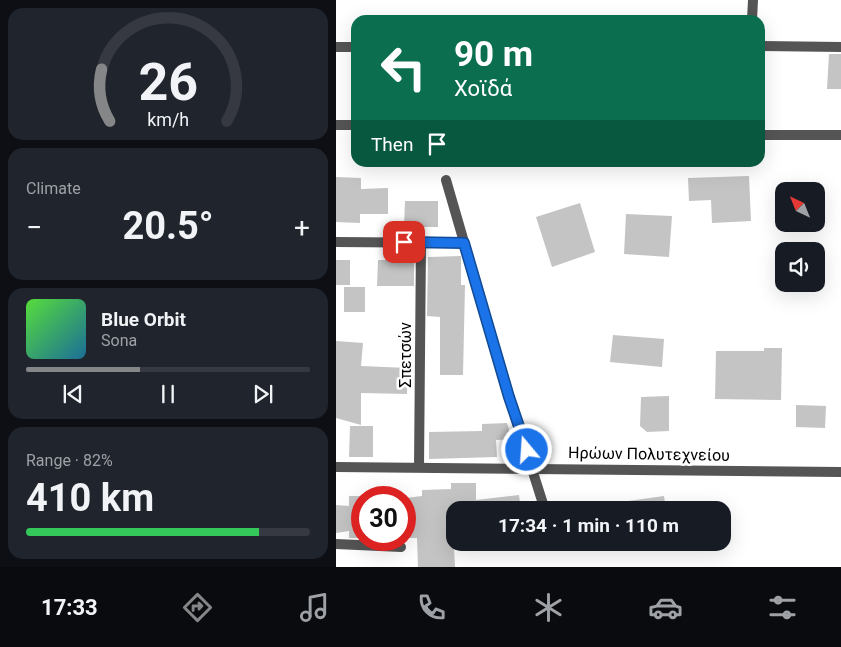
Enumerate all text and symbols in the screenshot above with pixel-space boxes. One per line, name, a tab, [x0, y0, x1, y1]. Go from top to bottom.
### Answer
text: 90 m	[454, 34, 533, 75]
icon: left	[371, 35, 436, 100]
text: 26	[138, 52, 198, 113]
text: Χοϊδά	[454, 76, 512, 101]
text: km/h	[147, 109, 189, 130]
icon: arrive	[423, 130, 451, 158]
text: Then	[371, 133, 413, 156]
text: Climate	[26, 179, 81, 198]
north arrow	[775, 182, 825, 232]
map controls	[775, 182, 825, 292]
text: 20.5°	[122, 204, 214, 248]
text: −	[26, 211, 42, 244]
text: +	[294, 211, 310, 244]
pin	[383, 221, 425, 263]
icon: arrive	[390, 228, 418, 256]
button: sound	[775, 242, 825, 292]
text: Blue Orbit	[101, 308, 186, 331]
street label: Σπετσών	[396, 322, 415, 388]
text: Sona	[101, 331, 137, 350]
icon: previous	[59, 380, 87, 408]
icon: pause	[154, 380, 182, 408]
icon: next	[249, 380, 277, 408]
position arrow	[500, 423, 552, 475]
street label: Ηρώων Πολυτεχνείου	[568, 443, 730, 465]
text: Range · 82%	[26, 451, 113, 470]
text: 410 km	[26, 476, 154, 520]
speed limit sign: 30	[351, 486, 416, 551]
text: 17:34 · 1 min · 110 m	[498, 514, 679, 537]
icon: directions	[180, 590, 215, 625]
icon: music	[297, 590, 332, 625]
icon: phone	[414, 590, 449, 625]
icon: climate	[531, 590, 566, 625]
icon: car	[648, 590, 683, 625]
icon: filters	[765, 590, 800, 625]
text: 17:33	[41, 595, 98, 620]

